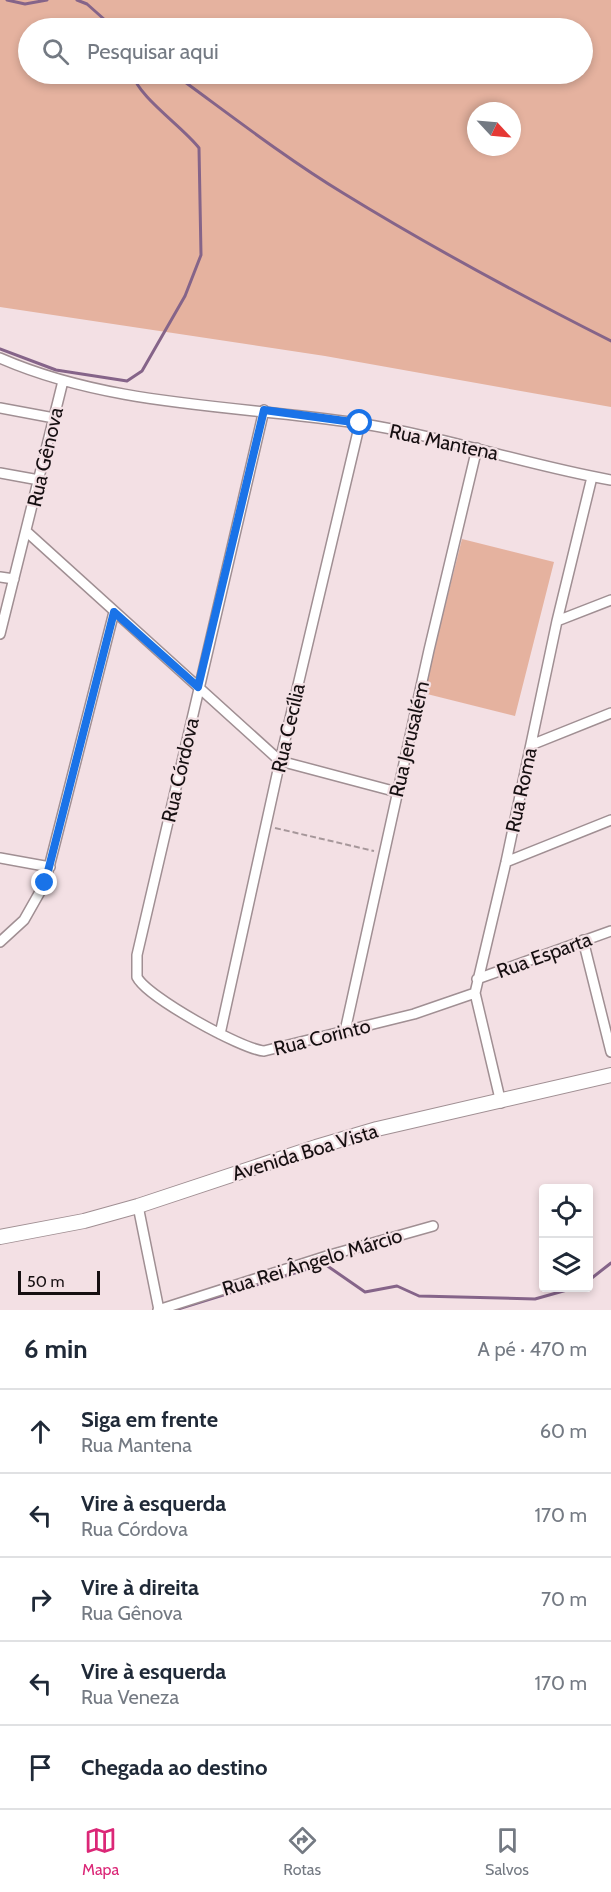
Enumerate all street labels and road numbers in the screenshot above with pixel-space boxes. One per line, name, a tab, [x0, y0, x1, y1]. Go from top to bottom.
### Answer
street label: Rua Gênova	[22, 405, 68, 509]
street label: Rua Mantena	[387, 419, 501, 465]
street label: Rua Jerusalém	[384, 679, 434, 799]
street label: Rua Cecília	[266, 681, 310, 775]
street label: Rua Córdova	[156, 715, 204, 825]
street label: Rua Roma	[500, 745, 542, 835]
street label: Rua Esparta	[493, 927, 595, 983]
street label: Rua Corinto	[271, 1013, 373, 1061]
street label: Avenida Boa Vista	[229, 1118, 381, 1186]
street label: Rua Rei Ângelo Márcio	[219, 1223, 405, 1301]

